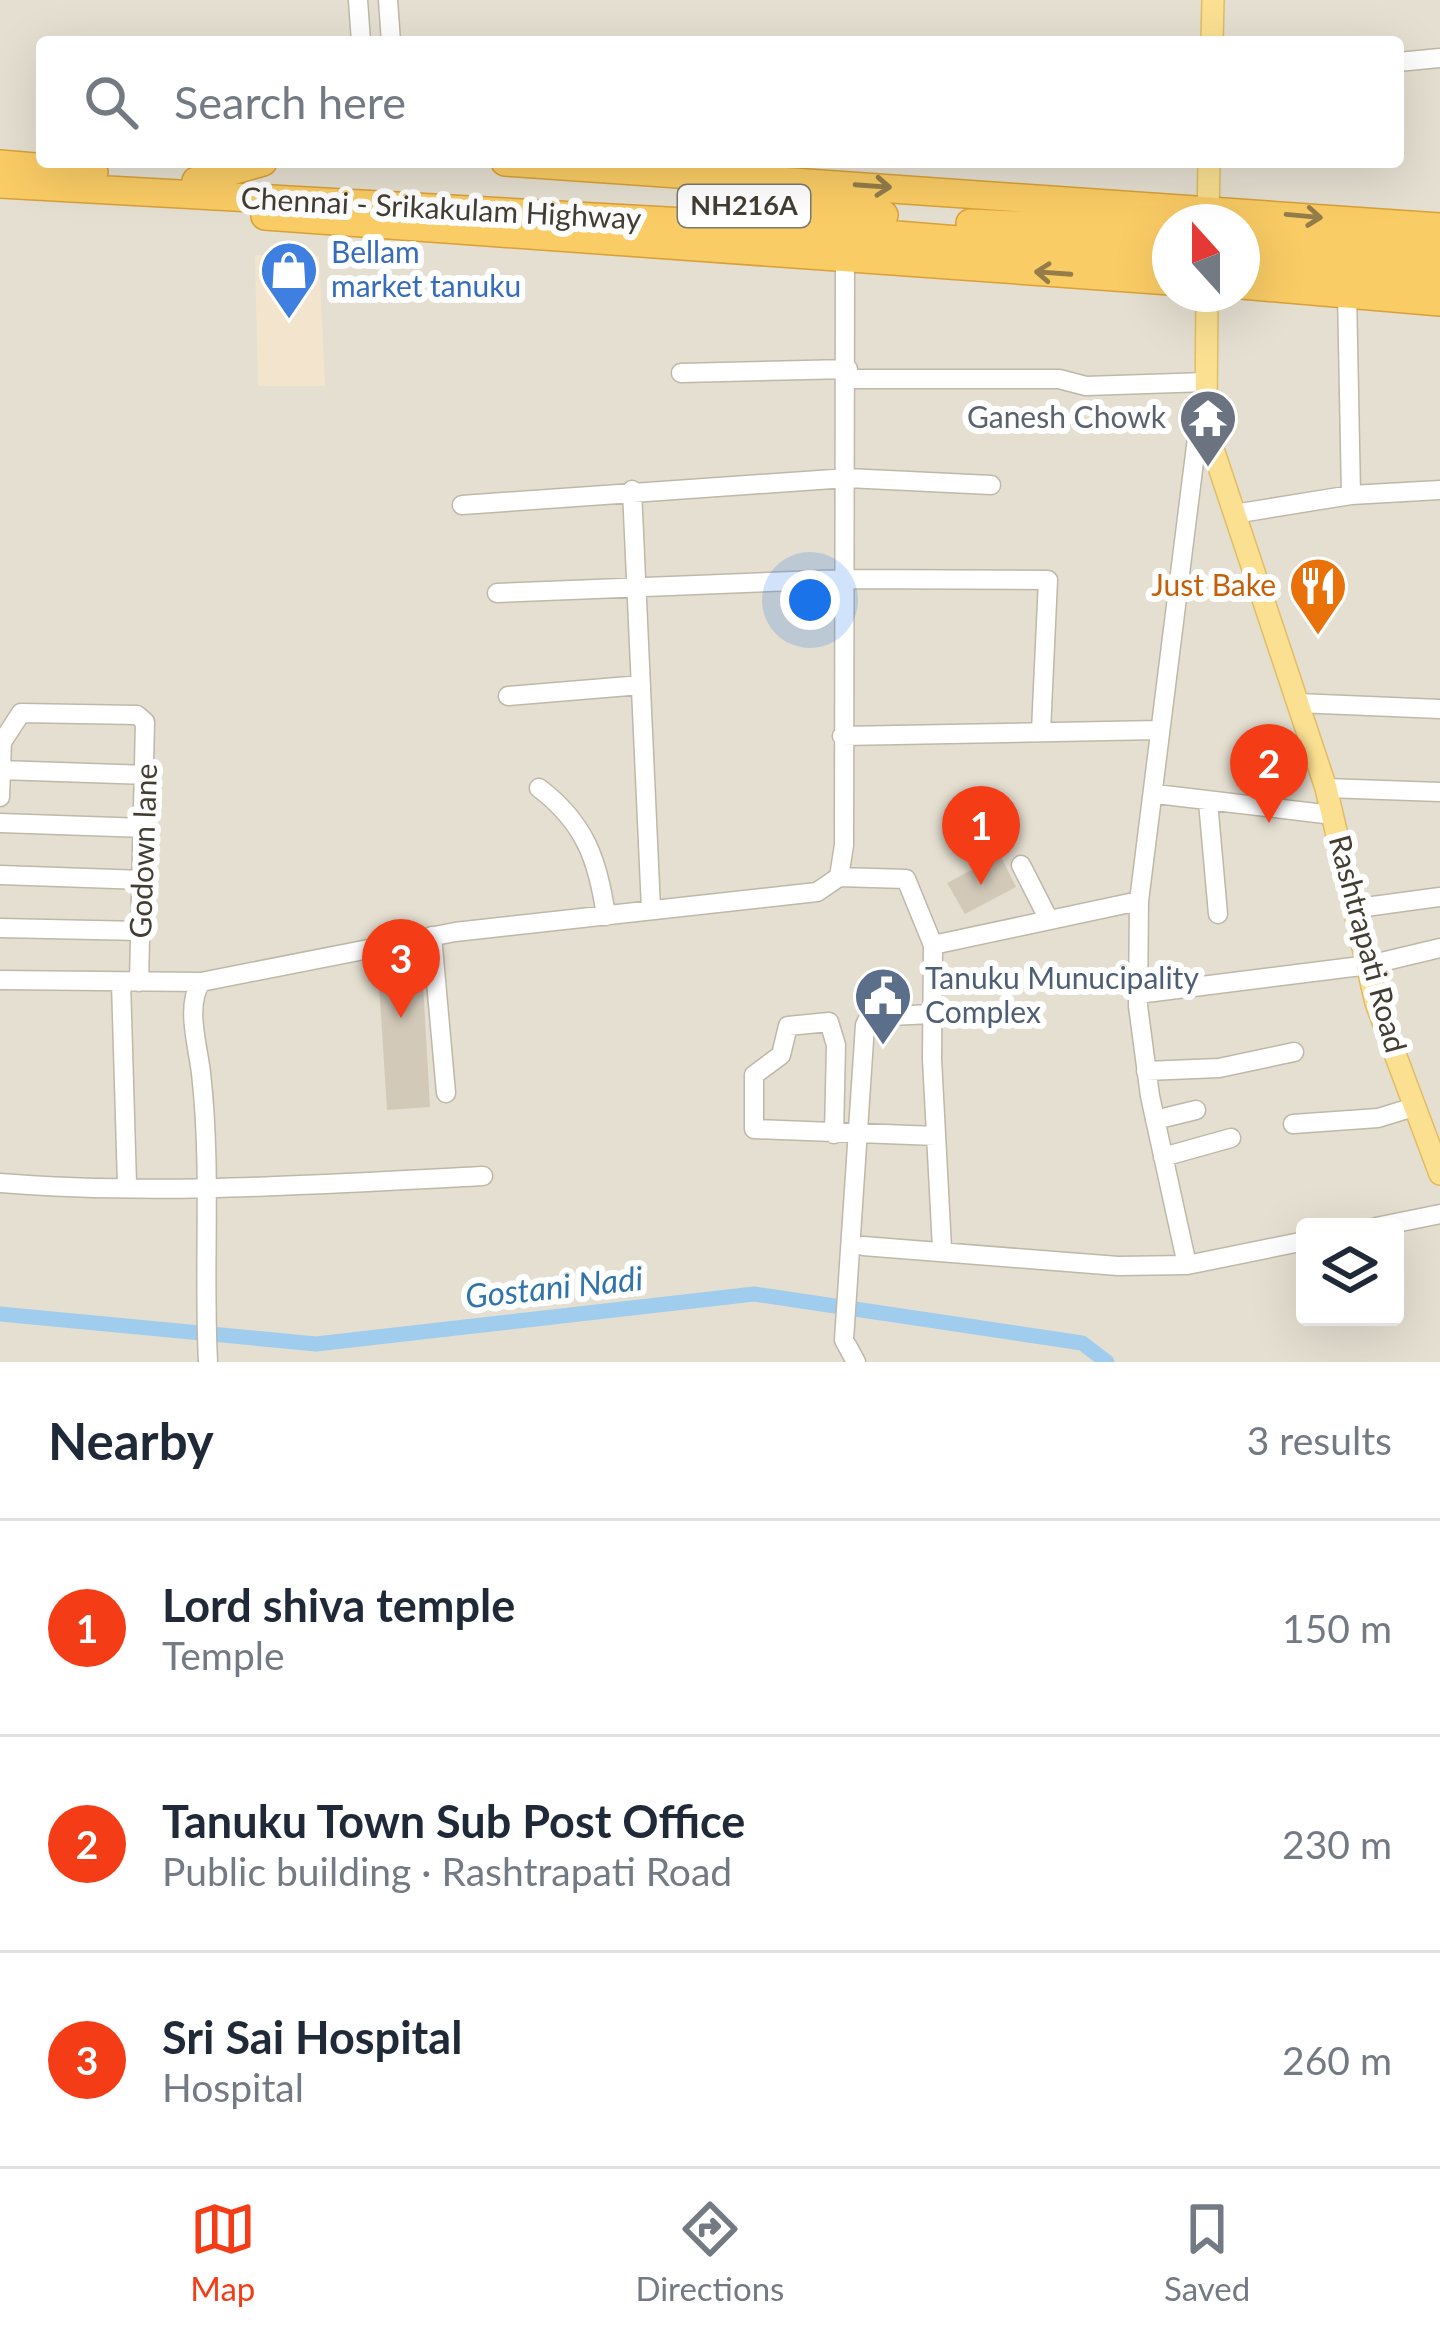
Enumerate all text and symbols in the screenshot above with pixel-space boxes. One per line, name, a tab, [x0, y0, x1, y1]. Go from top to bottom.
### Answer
search box	[36, 36, 1404, 168]
icon: search	[78, 69, 144, 135]
text: Search here	[174, 75, 406, 129]
one-way arrow	[853, 175, 892, 198]
street label: Chennai - Srikakulam Highway	[240, 179, 643, 235]
road number: NH216A	[678, 185, 810, 227]
north arrow	[1152, 204, 1260, 312]
one-way arrow	[1284, 205, 1323, 228]
place label: Bellam market tanuku	[331, 233, 521, 303]
shop icon: Bellam market tanuku	[258, 239, 320, 321]
one-way arrow	[1034, 262, 1073, 285]
temple icon: Ganesh Chowk	[1177, 387, 1239, 469]
place label: Ganesh Chowk	[967, 398, 1167, 434]
restaurant icon: Just Bake	[1287, 555, 1349, 637]
place label: Just Bake	[1151, 566, 1276, 602]
your location	[780, 570, 840, 630]
pin: 2	[1230, 724, 1308, 823]
street label: Godown lane	[121, 763, 163, 939]
pin: 1	[942, 786, 1020, 885]
street label: Rashtrapati Road	[1323, 831, 1415, 1056]
pin: 3	[362, 919, 440, 1018]
place label: Tanuku Munucipality Complex	[925, 959, 1199, 1029]
public building icon: Tanuku Munucipality Complex	[852, 965, 914, 1047]
map controls	[1296, 1218, 1404, 1326]
button: layers	[1296, 1218, 1404, 1326]
water label: Gostani Nadi	[463, 1257, 645, 1315]
text: Nearby	[48, 1410, 214, 1471]
text: 3 results	[1247, 1417, 1392, 1463]
text: Lord shiva temple	[162, 1578, 515, 1632]
text: 1	[76, 1605, 98, 1651]
text: 150 m	[1282, 1605, 1392, 1651]
text: Temple	[162, 1632, 285, 1678]
text: Tanuku Town Sub Post Office	[162, 1794, 745, 1848]
text: 2	[76, 1821, 98, 1867]
text: 230 m	[1282, 1821, 1392, 1867]
text: Public building · Rashtrapati Road	[162, 1848, 732, 1894]
text: Sri Sai Hospital	[162, 2010, 462, 2064]
text: 3	[76, 2037, 98, 2083]
text: 260 m	[1282, 2037, 1392, 2083]
text: Hospital	[162, 2064, 304, 2110]
tab: Map	[190, 2196, 256, 2308]
tab: Directions	[635, 2196, 784, 2308]
tab: Saved	[1164, 2196, 1250, 2308]

